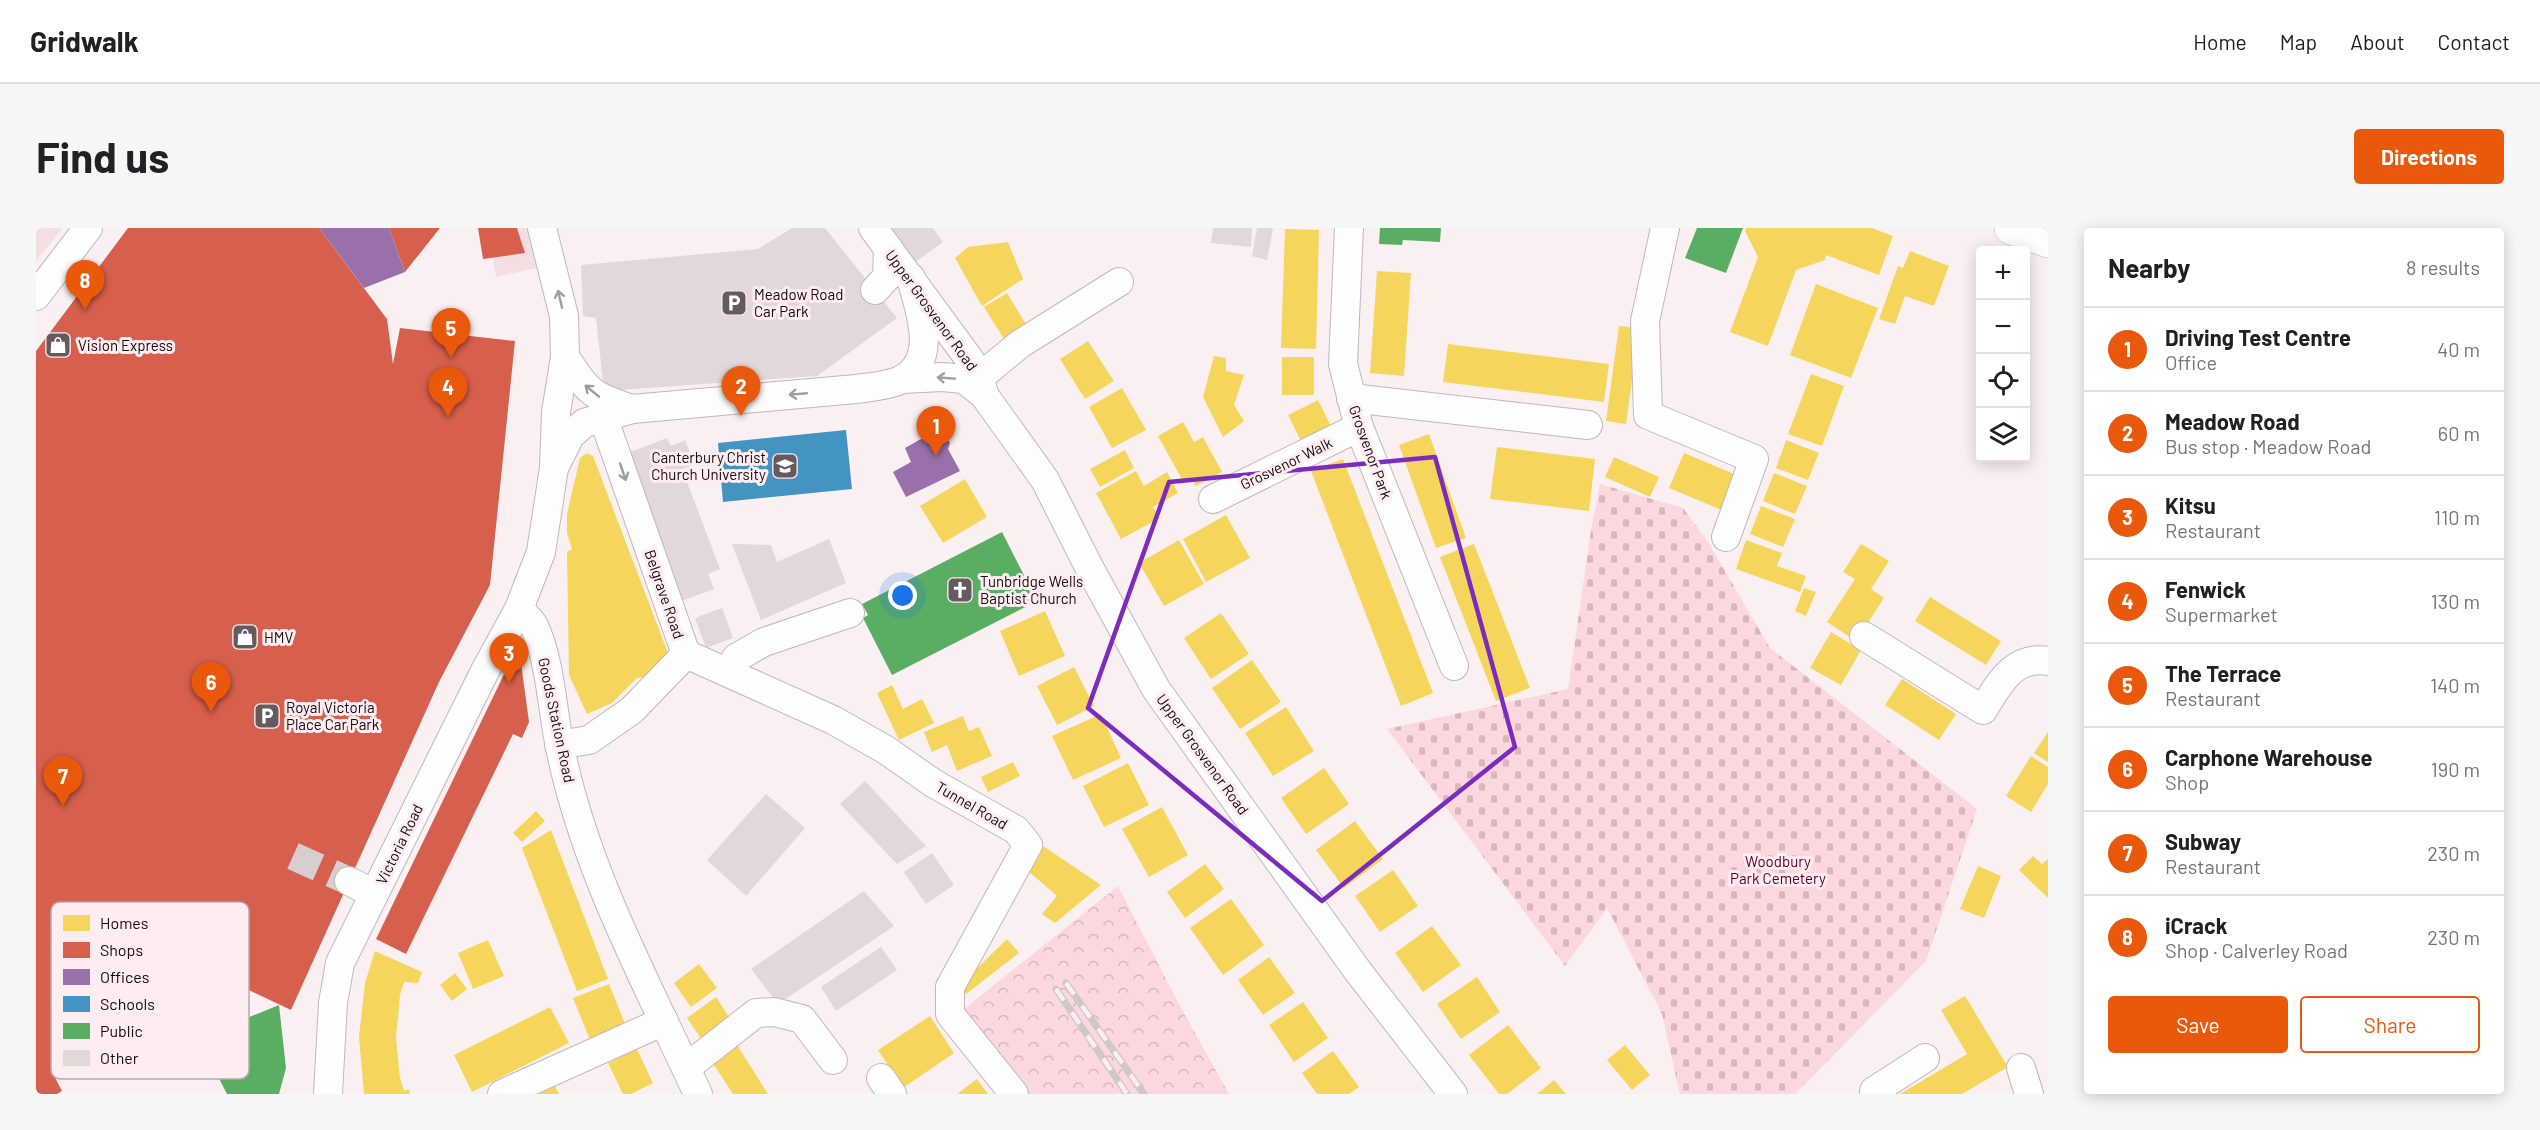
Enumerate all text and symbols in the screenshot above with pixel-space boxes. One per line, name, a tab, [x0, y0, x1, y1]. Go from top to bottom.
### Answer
text: Gridwalk	[30, 24, 139, 58]
text: Home	[2193, 29, 2247, 54]
text: Map	[2280, 29, 2317, 54]
text: About	[2350, 29, 2405, 54]
text: Contact	[2438, 29, 2510, 54]
button: Directions	[2354, 129, 2504, 184]
text: Find us	[36, 131, 169, 181]
street label: Upper Grosvenor Road	[882, 246, 982, 374]
map controls	[1976, 246, 2030, 462]
button: +	[1976, 246, 2030, 300]
text: Nearby	[2108, 252, 2190, 283]
text: 8 results	[2406, 255, 2480, 279]
pin: 8	[65, 260, 104, 310]
place label: Meadow Road Car Park	[754, 285, 843, 320]
parking icon: Meadow Road Car Park	[719, 288, 749, 318]
one-way arrow	[554, 290, 566, 309]
button: −	[1976, 300, 2030, 354]
pin: 5	[432, 308, 470, 358]
text: Driving Test Centre	[2165, 324, 2351, 350]
shop icon: Vision Express	[43, 330, 73, 360]
place label: Vision Express	[78, 336, 173, 354]
text: 1	[2124, 337, 2131, 361]
text: 40 m	[2437, 337, 2480, 361]
text: Office	[2165, 350, 2217, 374]
button: locate	[1976, 354, 2030, 408]
pin: 2	[722, 366, 760, 416]
pin: 4	[428, 368, 468, 417]
one-way arrow	[936, 372, 956, 383]
one-way arrow	[584, 385, 600, 398]
one-way arrow	[788, 389, 808, 400]
street label: Grosvenor Park	[1346, 403, 1396, 502]
pin: 1	[916, 406, 956, 456]
button: layers	[1976, 408, 2030, 462]
text: Meadow Road	[2165, 408, 2300, 434]
text: 2	[2122, 421, 2133, 445]
text: 60 m	[2438, 421, 2480, 445]
street label: Grosvenor Walk	[1237, 433, 1335, 493]
text: Bus stop · Meadow Road	[2165, 434, 2371, 458]
place label: Canterbury Christ Church University	[651, 448, 766, 483]
school or university icon: Canterbury Christ Church University	[770, 451, 800, 481]
one-way arrow	[618, 462, 629, 481]
text: Kitsu	[2165, 492, 2216, 518]
text: 3	[2122, 505, 2133, 529]
text: 110 m	[2434, 505, 2480, 529]
text: Restaurant	[2165, 518, 2261, 542]
street label: Belgrave Road	[641, 547, 689, 641]
place label: Tunbridge Wells Baptist Church	[980, 572, 1083, 607]
church icon: Tunbridge Wells Baptist Church	[945, 575, 975, 605]
text: Fenwick	[2165, 576, 2246, 602]
your location	[888, 581, 917, 610]
text: 4	[2121, 589, 2134, 613]
text: 130 m	[2431, 589, 2480, 613]
text: Supermarket	[2165, 602, 2278, 626]
shop icon: HMV	[230, 622, 260, 652]
place label: HMV	[264, 628, 294, 646]
pin: 3	[490, 634, 528, 683]
street label: Goods Station Road	[535, 656, 579, 784]
text: The Terrace	[2165, 660, 2281, 686]
pin: 6	[192, 662, 231, 712]
text: 5	[2122, 673, 2133, 697]
text: 140 m	[2430, 673, 2480, 697]
text: Restaurant	[2165, 686, 2261, 710]
street label: Upper Grosvenor Road	[1153, 690, 1253, 818]
place label: Royal Victoria Place Car Park	[286, 698, 380, 733]
parking icon: Royal Victoria Place Car Park	[252, 701, 282, 731]
text: Carphone Warehouse	[2165, 744, 2372, 770]
pin: 7	[44, 756, 82, 806]
text: 6	[2122, 757, 2133, 781]
text: 190 m	[2431, 757, 2480, 781]
text: Shop	[2165, 770, 2209, 794]
street label: Tunnel Road	[933, 777, 1011, 833]
street label: Victoria Road	[372, 801, 426, 887]
text: Subway	[2165, 828, 2241, 854]
text: 7	[2123, 841, 2132, 865]
text: 230 m	[2427, 841, 2480, 865]
park label: Woodbury Park Cemetery	[1730, 852, 1826, 887]
text: Restaurant	[2165, 854, 2261, 878]
legend	[51, 902, 249, 1079]
text: iCrack	[2165, 912, 2227, 938]
text: Homes	[100, 913, 148, 932]
text: 8	[2122, 925, 2133, 949]
text: 230 m	[2427, 925, 2480, 949]
text: Shop · Calverley Road	[2165, 938, 2348, 962]
text: Shops	[100, 940, 143, 959]
text: Offices	[100, 967, 149, 986]
text: Schools	[100, 994, 155, 1013]
button: Save	[2108, 996, 2288, 1053]
button: Share	[2300, 996, 2480, 1053]
text: Public	[100, 1021, 143, 1040]
text: Other	[100, 1048, 139, 1067]

